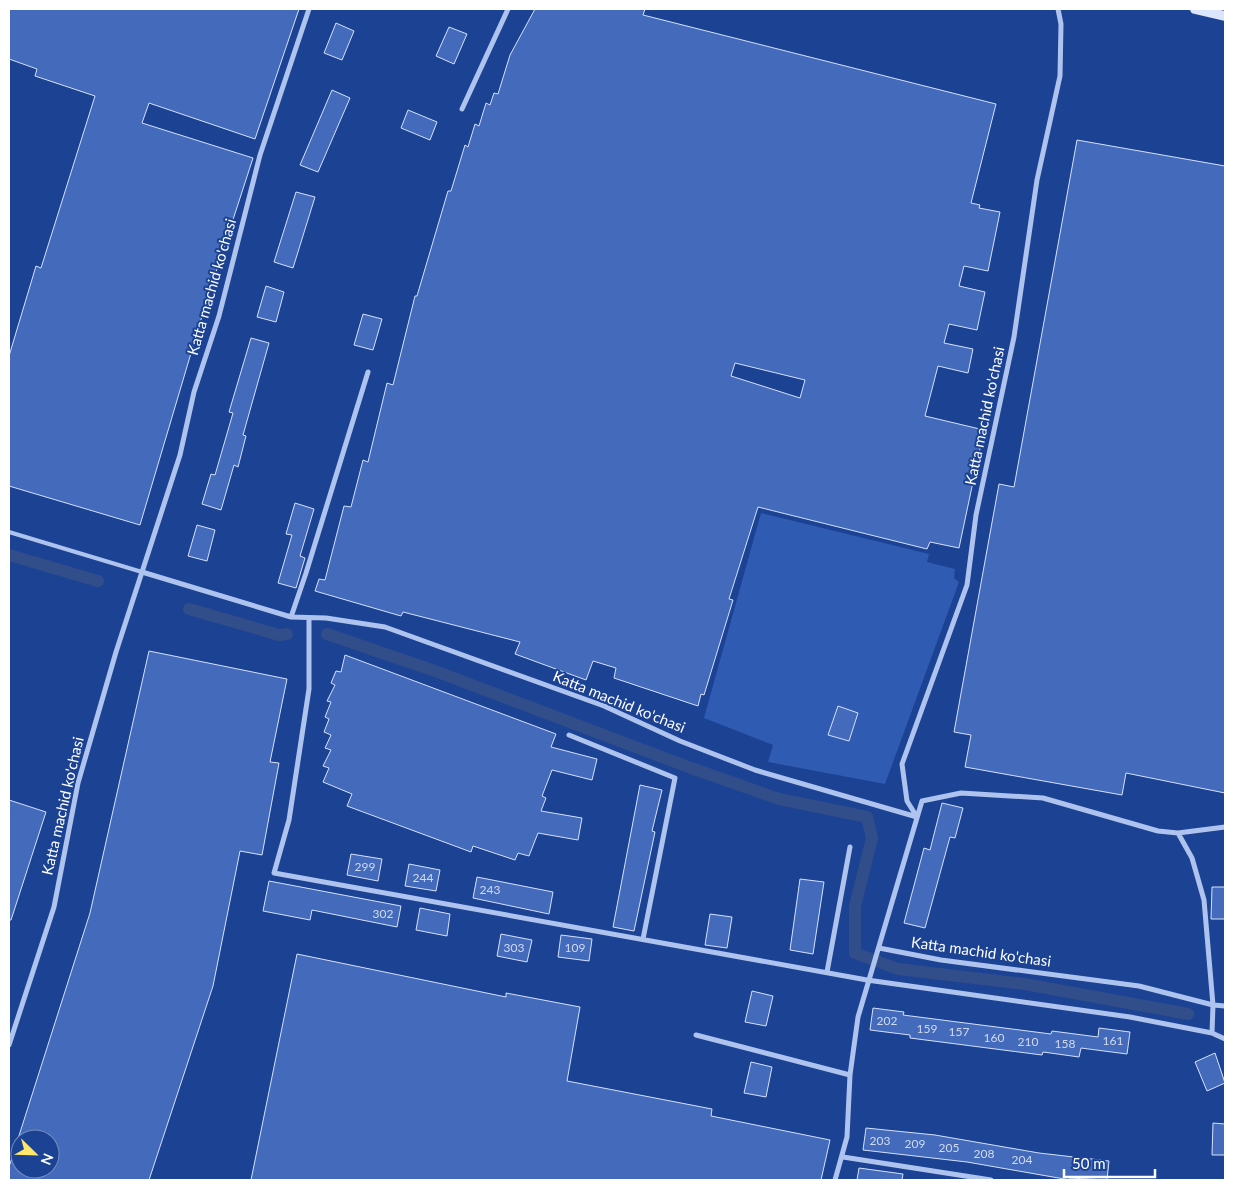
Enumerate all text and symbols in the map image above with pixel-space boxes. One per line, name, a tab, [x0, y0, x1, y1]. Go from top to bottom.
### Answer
street label: Katta machid ko'chasi	[183, 216, 239, 357]
street label: Katta machid ko'chasi	[961, 345, 1008, 487]
street label: Katta machid ko'chasi	[551, 666, 688, 736]
street label: Katta machid ko'chasi	[37, 735, 87, 877]
house number: 299	[355, 859, 375, 874]
house number: 244	[413, 870, 433, 885]
house number: 243	[480, 882, 500, 897]
house number: 302	[373, 906, 393, 921]
street label: Katta machid ko'chasi	[910, 932, 1052, 970]
house number: 303	[504, 940, 524, 955]
house number: 109	[565, 940, 585, 955]
house number: 202	[877, 1013, 897, 1028]
house number: 159	[917, 1021, 937, 1036]
house number: 157	[949, 1024, 969, 1039]
house number: 160	[984, 1030, 1004, 1045]
house number: 161	[1103, 1033, 1123, 1048]
house number: 210	[1018, 1034, 1038, 1049]
house number: 158	[1055, 1036, 1075, 1051]
north arrow	[10, 1129, 60, 1179]
house number: 203	[870, 1133, 890, 1148]
house number: 209	[905, 1136, 925, 1151]
house number: 205	[939, 1140, 959, 1155]
house number: 208	[974, 1146, 994, 1161]
scale bar	[1064, 1146, 1155, 1178]
text: N	[37, 1151, 57, 1168]
house number: 204	[1012, 1152, 1032, 1167]
text: 50 m	[1072, 1154, 1106, 1172]

